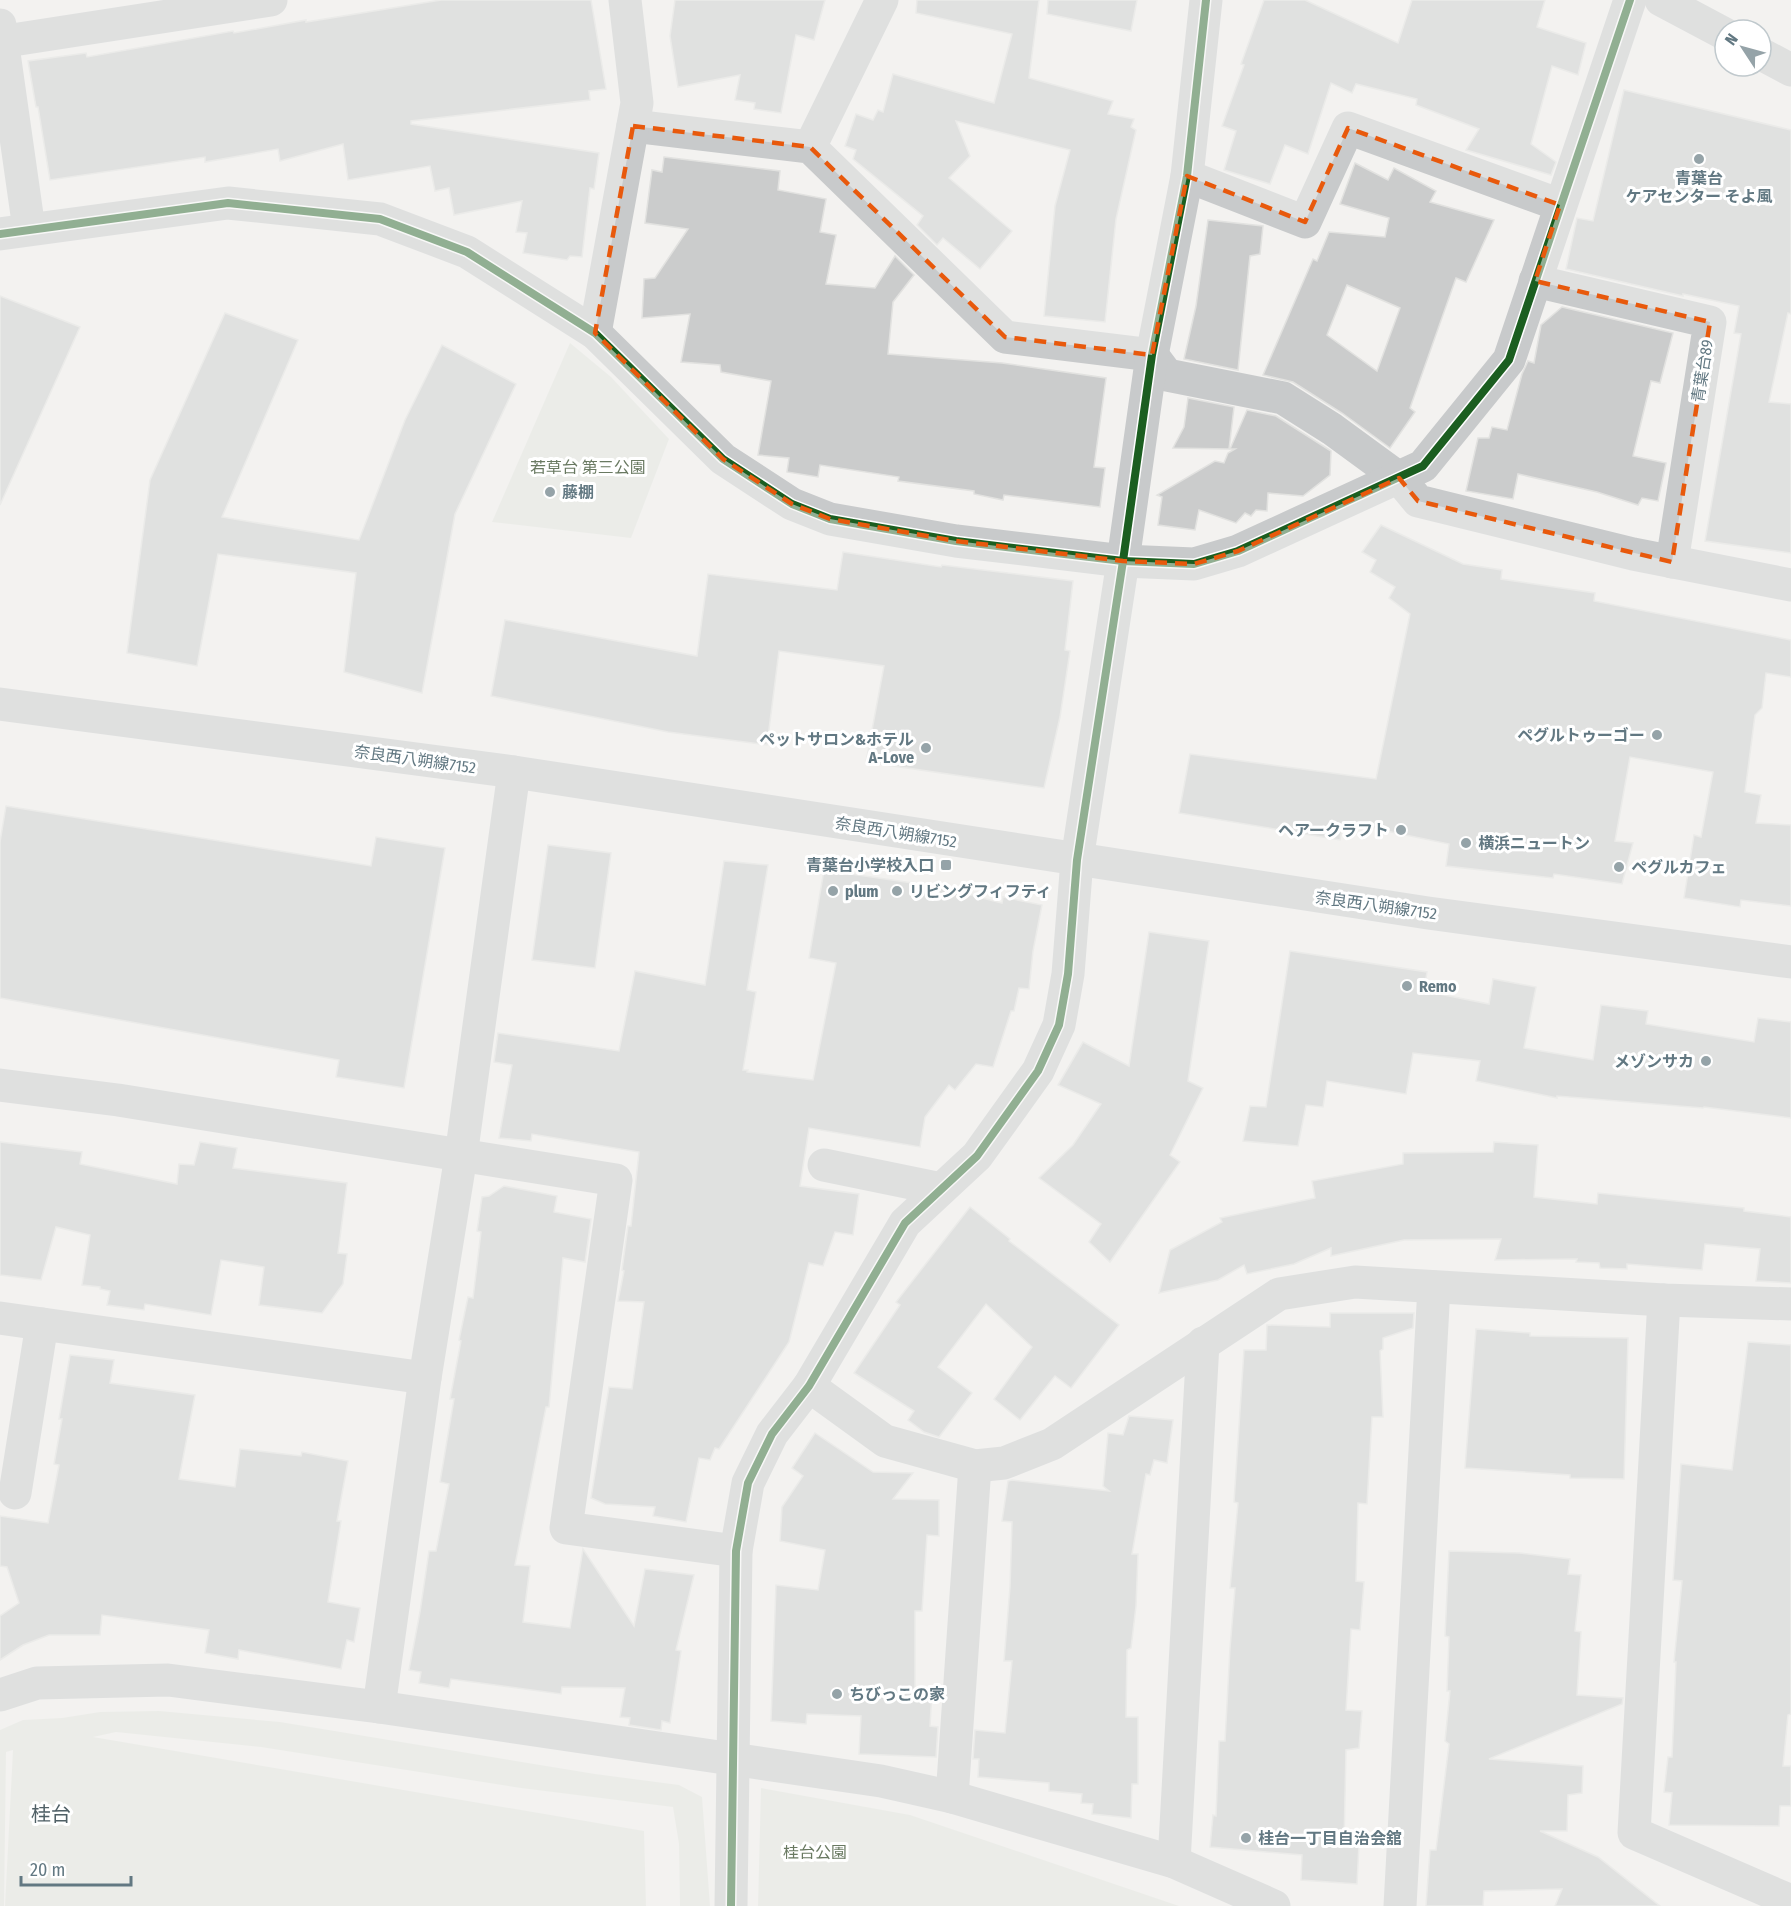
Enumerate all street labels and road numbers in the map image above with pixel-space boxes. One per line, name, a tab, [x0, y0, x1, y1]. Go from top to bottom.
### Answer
street label: 青葉台89	[1688, 338, 1717, 404]
street label: 奈良西八朔線7152	[353, 742, 477, 777]
street label: 奈良西八朔線7152	[834, 814, 958, 851]
street label: 奈良西八朔線7152	[1314, 888, 1438, 923]

